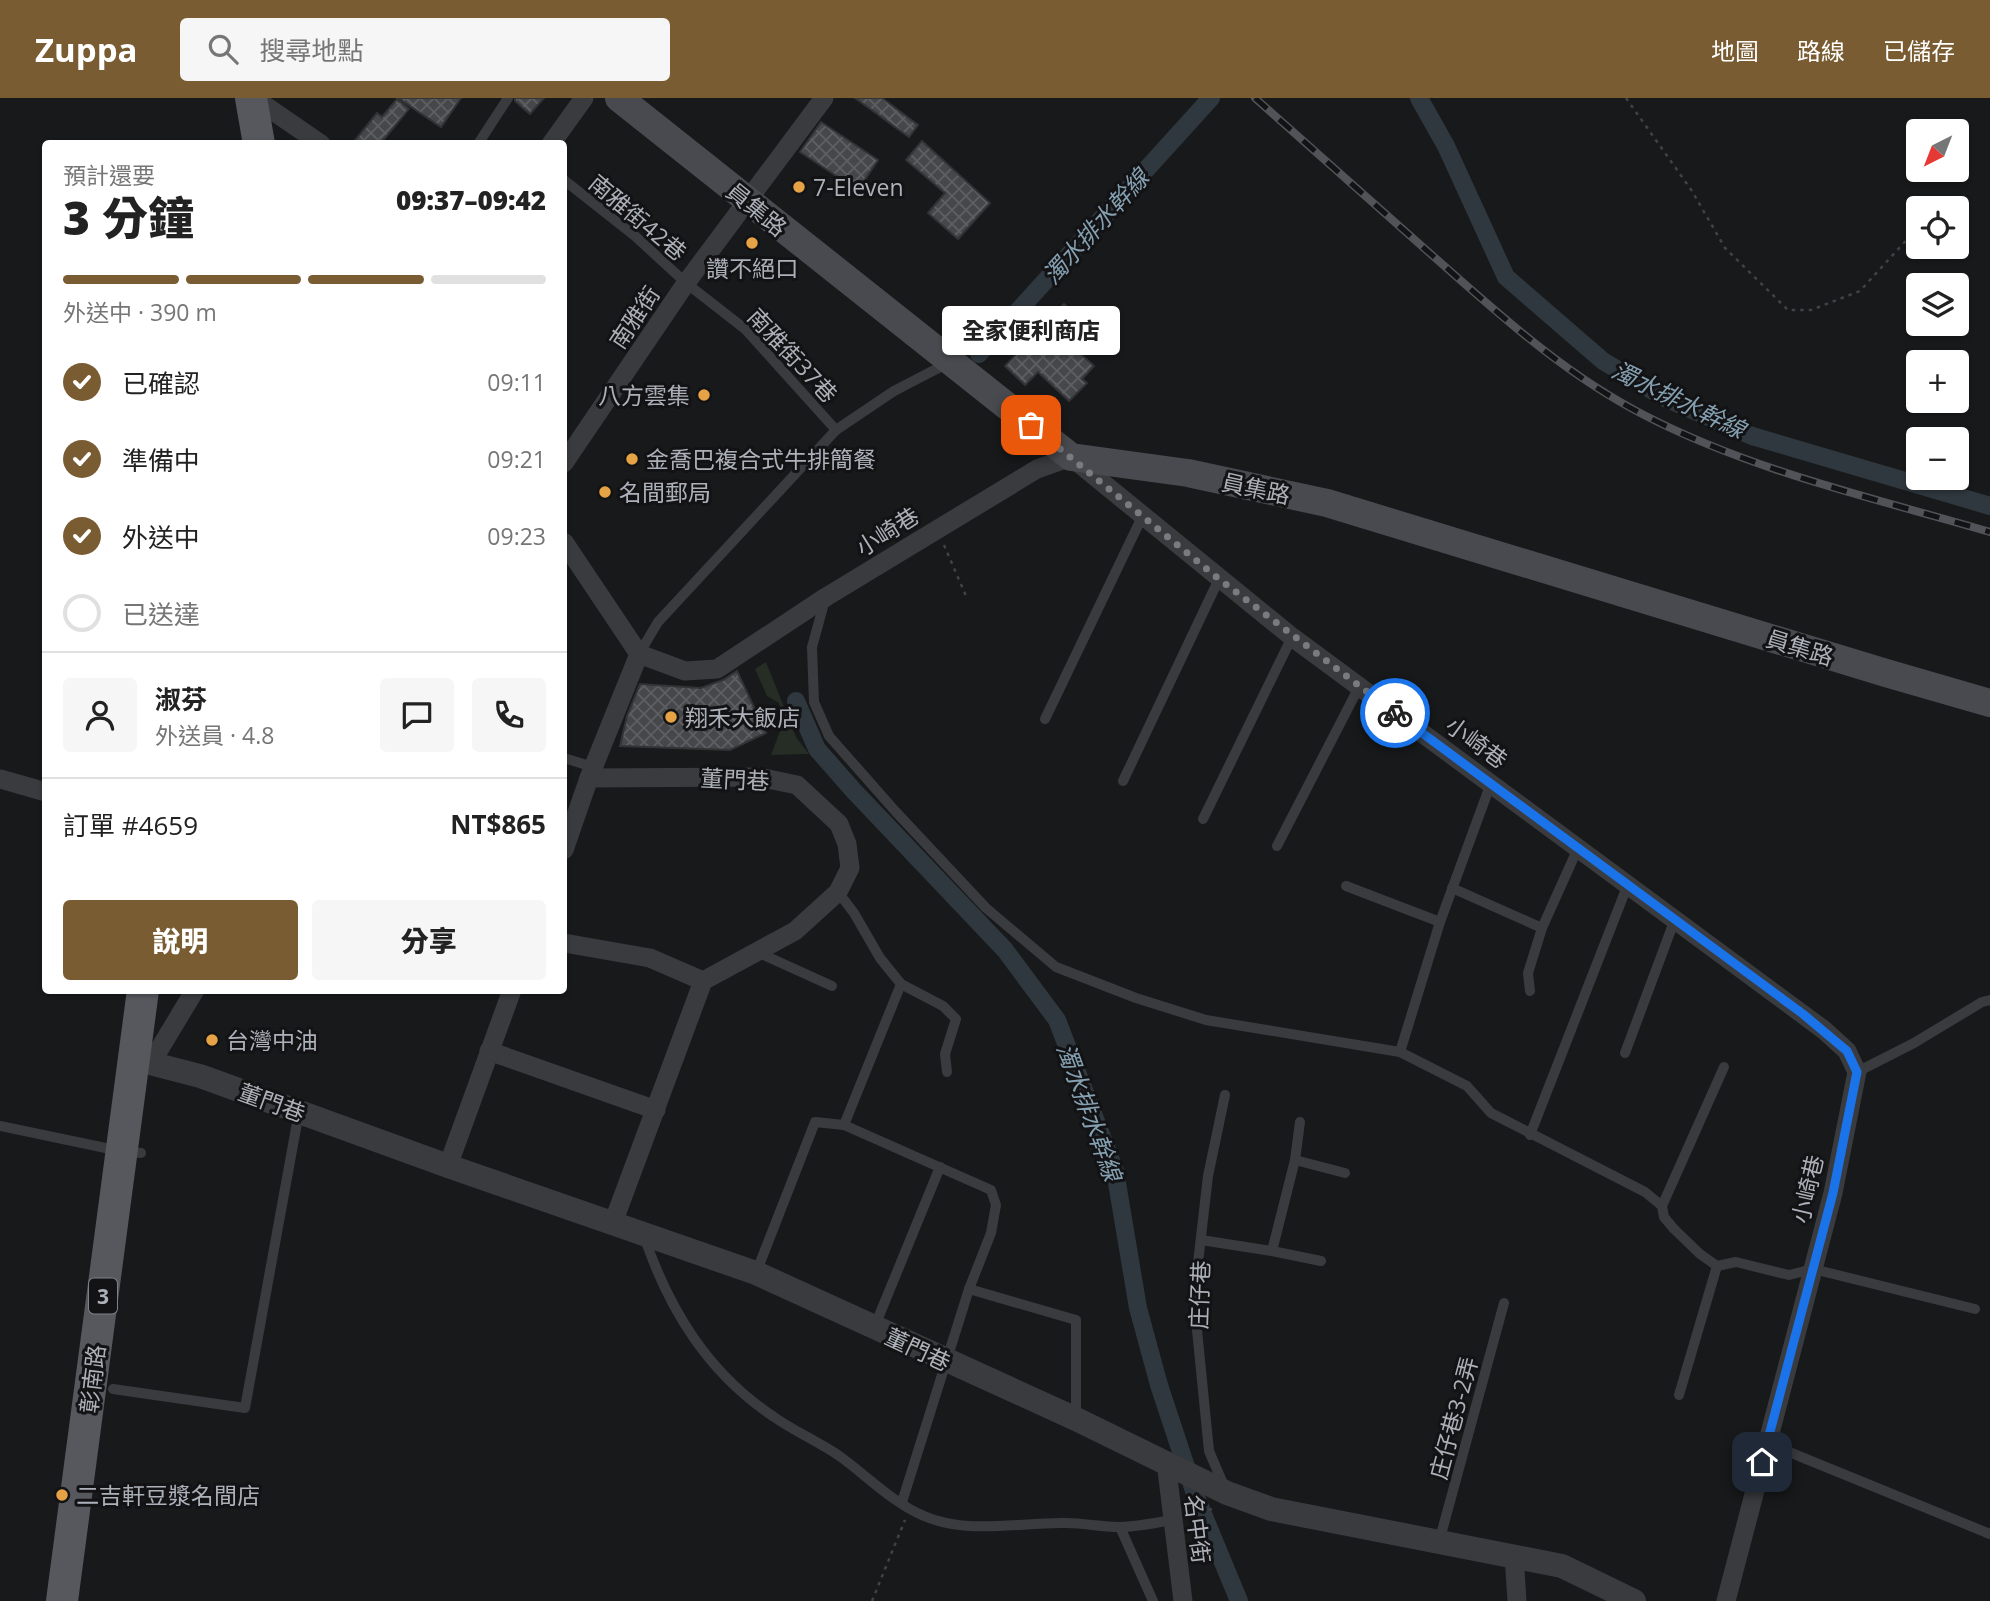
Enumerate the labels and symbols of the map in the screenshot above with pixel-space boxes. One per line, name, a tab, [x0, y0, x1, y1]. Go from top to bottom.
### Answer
north arrow	[1906, 119, 1969, 182]
water label: 濁水排水幹線	[1035, 159, 1157, 291]
street label: 南雅街42巷	[582, 167, 694, 267]
place label: 7-Eleven	[813, 171, 904, 203]
street label: 員集路	[720, 175, 794, 243]
marker: 7-Eleven	[791, 179, 807, 195]
marker: 讚不絕口	[744, 235, 760, 251]
place label: 讚不絕口	[706, 252, 798, 284]
street label: 南雅街	[601, 279, 667, 355]
street label: 南雅街37巷	[741, 301, 845, 409]
callout: 全家便利商店	[942, 306, 1120, 355]
water label: 濁水排水幹線	[1607, 353, 1754, 447]
place label: 八方雲集	[598, 379, 690, 411]
marker: 八方雲集	[696, 387, 712, 403]
pin	[1001, 395, 1061, 455]
place label: 金喬巴複合式牛排簡餐	[646, 443, 876, 475]
marker: 金喬巴複合式牛排簡餐	[624, 451, 640, 467]
street label: 員集路	[1219, 465, 1293, 511]
place label: 名間郵局	[619, 476, 711, 508]
marker: 名間郵局	[597, 484, 613, 500]
street label: 小崎巷	[849, 499, 925, 563]
street label: 員集路	[1762, 622, 1838, 672]
courier	[1360, 678, 1430, 748]
place label: 翔禾大飯店	[685, 701, 800, 733]
marker: 翔禾大飯店	[663, 709, 679, 725]
street label: 小崎巷	[1440, 709, 1514, 775]
street label: 董門巷	[700, 761, 770, 797]
place label: 台灣中油	[226, 1024, 318, 1056]
marker: 台灣中油	[204, 1032, 220, 1048]
water label: 濁水排水幹線	[1050, 1039, 1131, 1188]
street label: 董門巷	[234, 1075, 310, 1129]
street label: 小崎巷	[1784, 1152, 1830, 1226]
street label: 庄仔巷	[1182, 1260, 1216, 1330]
road number: 3	[89, 1278, 117, 1314]
street label: 董門巷	[880, 1320, 956, 1378]
street label: 彰南路	[72, 1343, 112, 1415]
street label: 庄仔巷3-2弄	[1421, 1353, 1485, 1483]
pin	[1732, 1432, 1792, 1492]
place label: 二吉軒豆漿名間店	[76, 1479, 260, 1511]
marker: 二吉軒豆漿名間店	[54, 1487, 70, 1503]
street label: 名中街	[1178, 1493, 1218, 1565]

